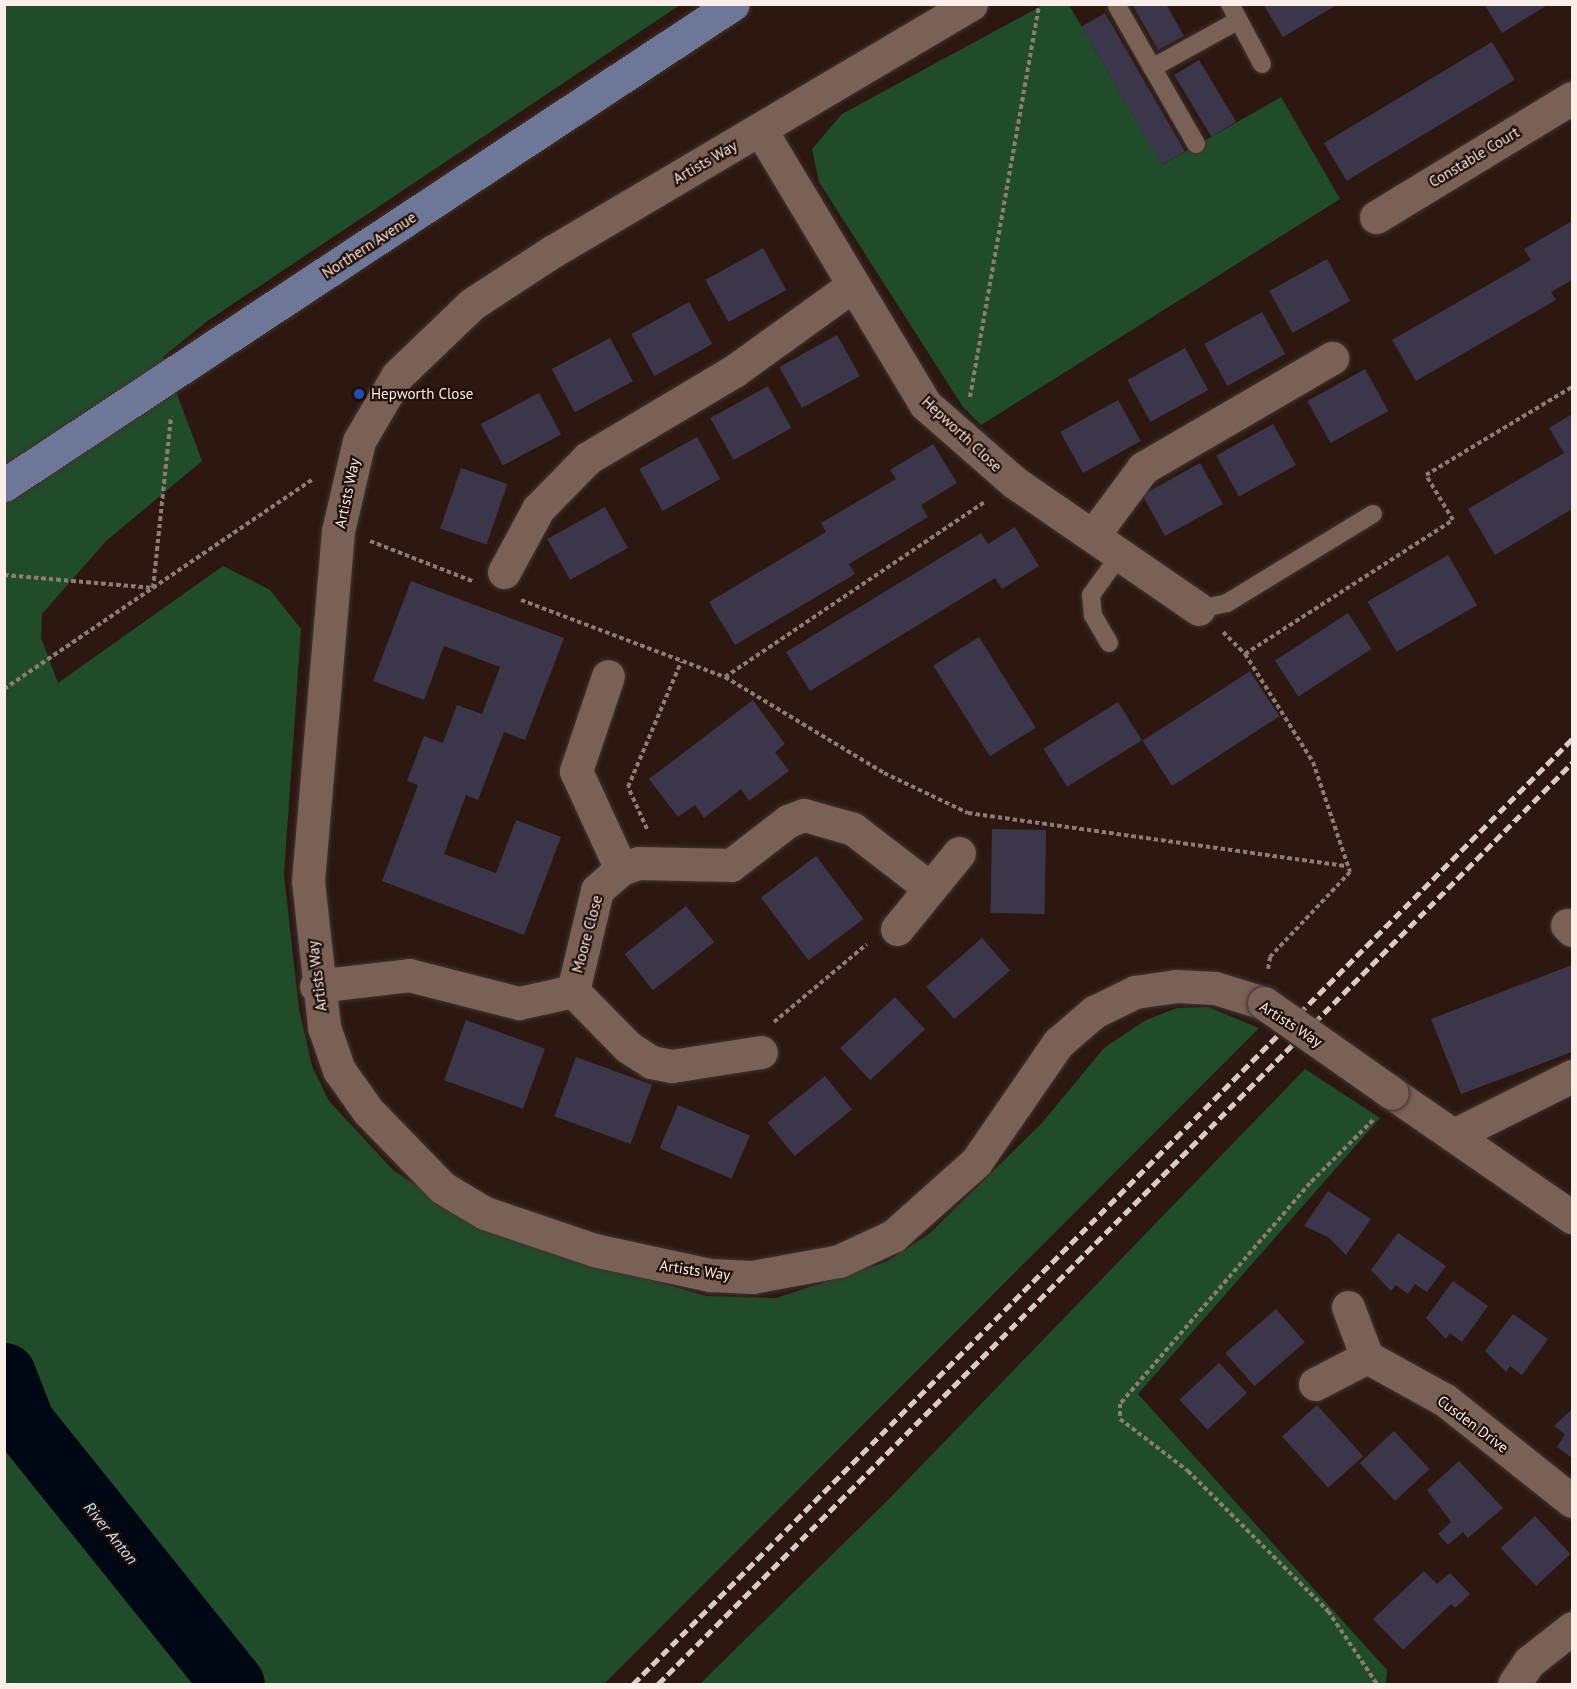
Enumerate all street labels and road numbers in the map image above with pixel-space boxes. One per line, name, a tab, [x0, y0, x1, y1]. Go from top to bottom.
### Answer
street label: Constable Court	[1426, 123, 1522, 191]
street label: Artists Way	[670, 136, 740, 188]
street label: Northern Avenue	[318, 208, 420, 282]
street label: Hepworth Close	[918, 393, 1006, 475]
street label: Artists Way	[331, 456, 363, 530]
street label: Moore Close	[568, 893, 606, 975]
street label: Artists Way	[304, 939, 330, 1013]
street label: Artists Way	[1256, 997, 1326, 1051]
street label: Artists Way	[658, 1256, 732, 1284]
street label: Cusden Drive	[1434, 1391, 1512, 1457]

